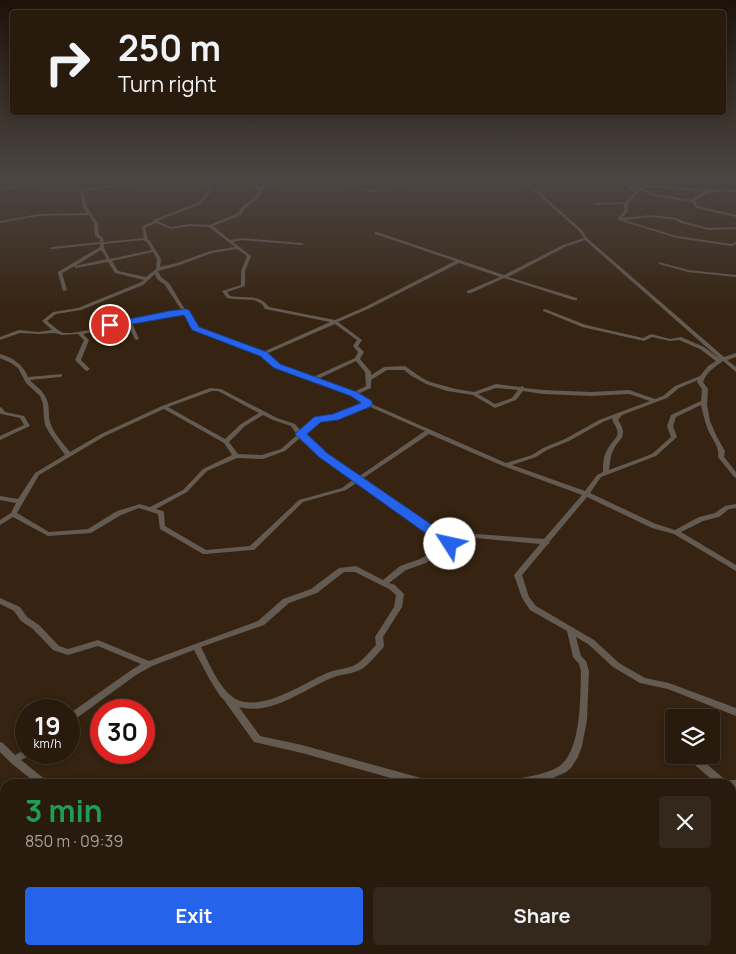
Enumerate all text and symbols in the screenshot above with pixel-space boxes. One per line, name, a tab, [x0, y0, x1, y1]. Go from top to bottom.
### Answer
text: 250 m	[118, 24, 221, 72]
icon: right	[35, 30, 100, 95]
text: Turn right	[118, 69, 216, 99]
pin	[89, 304, 131, 346]
icon: arrive	[96, 311, 124, 339]
position arrow	[423, 517, 475, 569]
speed limit sign: 30	[90, 699, 155, 764]
text: 19	[34, 708, 61, 743]
map controls	[665, 709, 720, 764]
button: layers	[665, 709, 720, 764]
text: km/h	[34, 735, 61, 752]
text: 3 min	[25, 790, 103, 831]
button: close	[659, 796, 711, 848]
text: 850 m · 09:39	[25, 830, 123, 852]
button: Exit	[25, 887, 363, 945]
button: Share	[373, 887, 711, 945]

